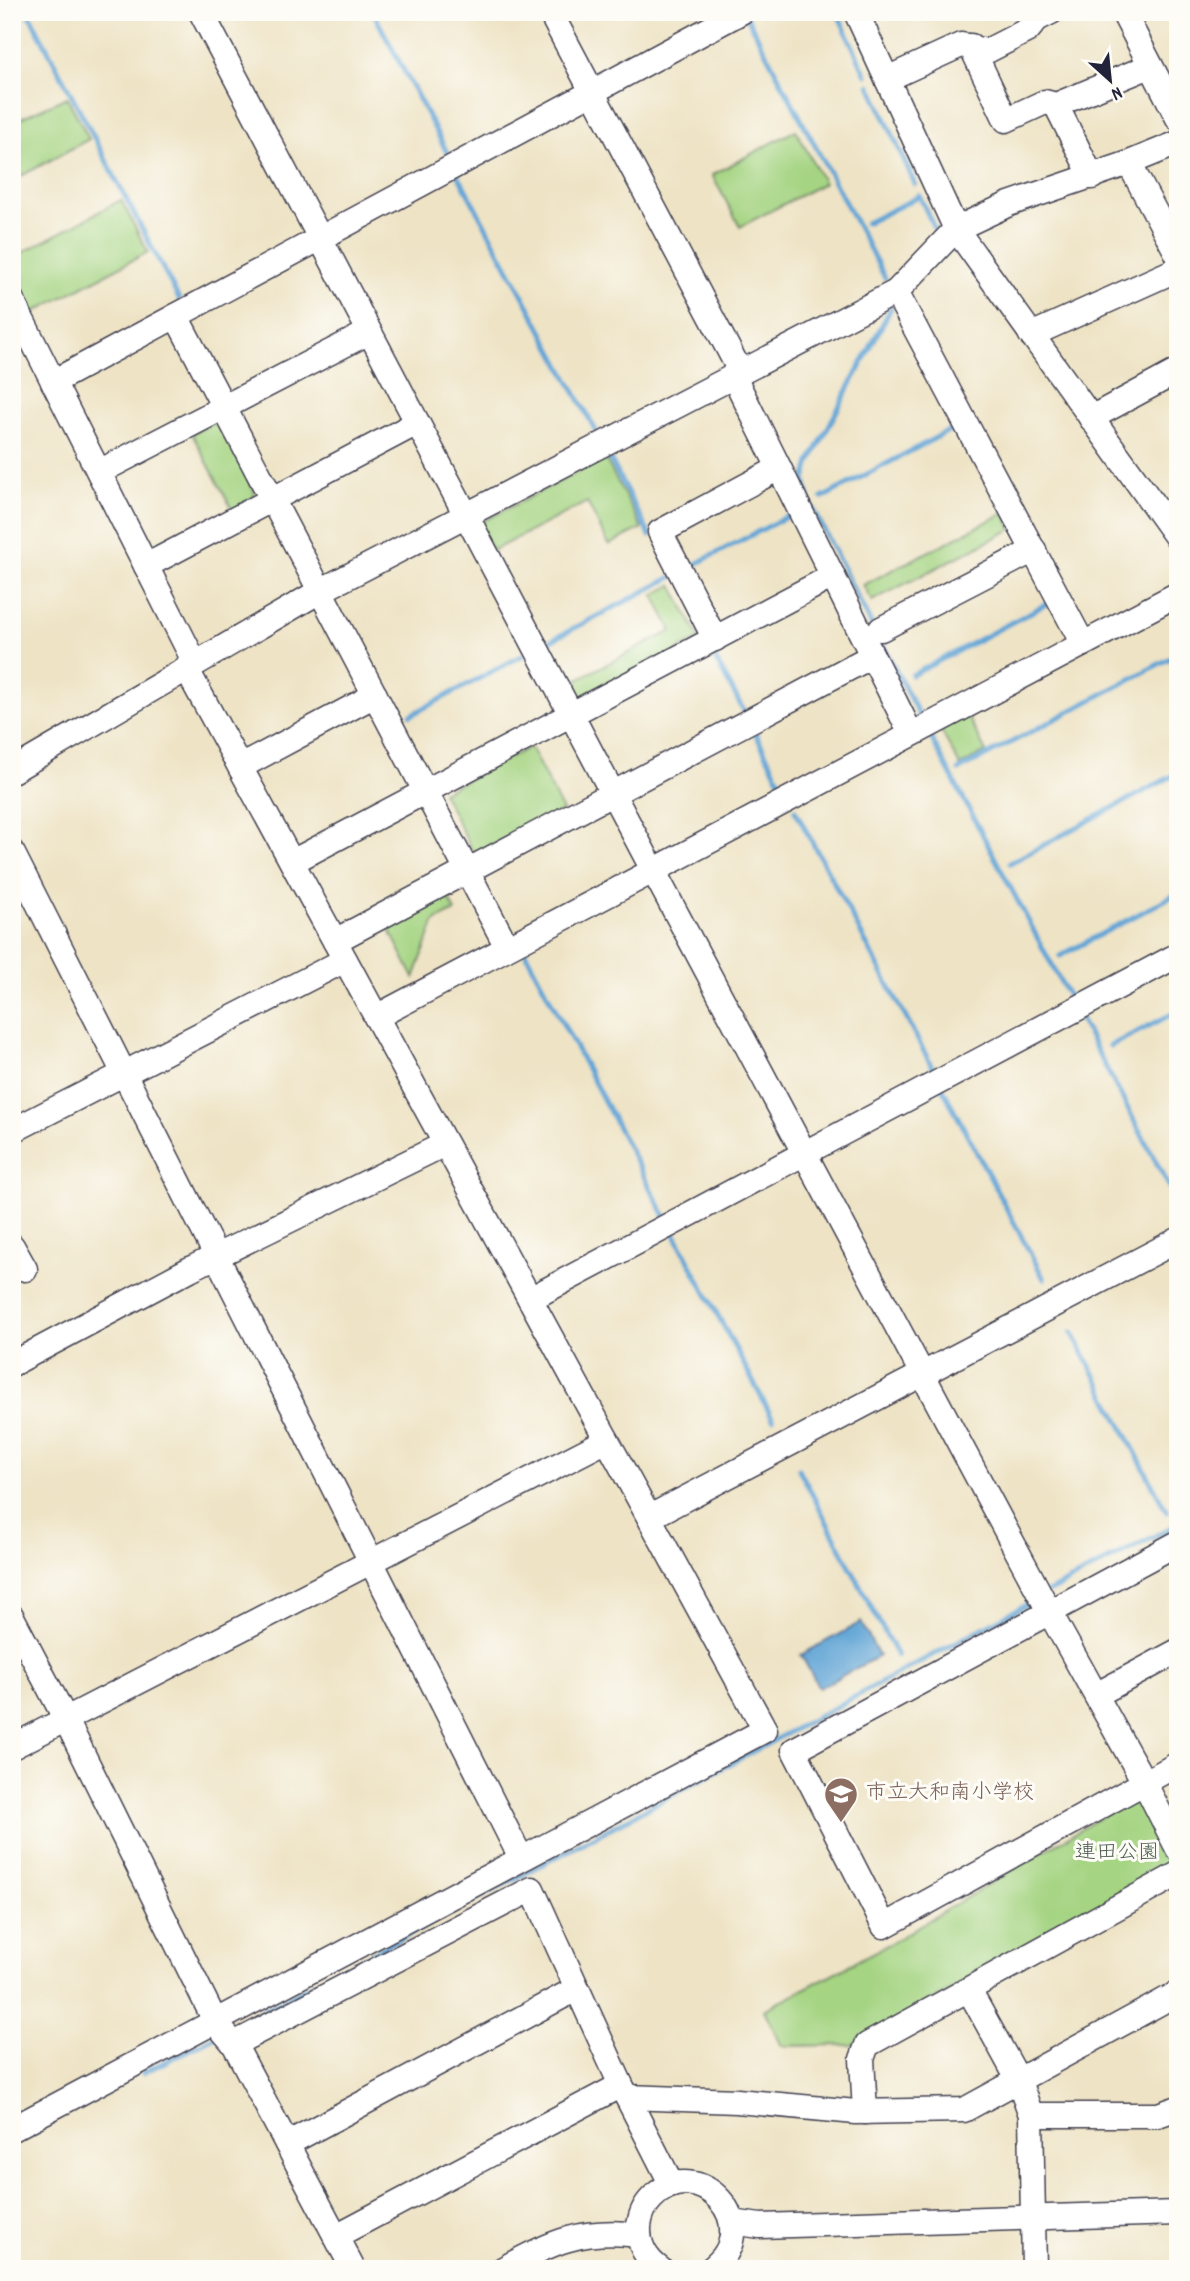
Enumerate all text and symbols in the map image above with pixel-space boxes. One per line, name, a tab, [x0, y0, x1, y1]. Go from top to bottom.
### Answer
north arrow	[1074, 46, 1144, 116]
text: N	[1106, 78, 1126, 106]
school or university icon: 市立大和南小学校	[822, 1775, 860, 1824]
place label: 市立大和南小学校	[866, 1779, 1034, 1809]
park label: 連田公園	[1075, 1839, 1159, 1869]

